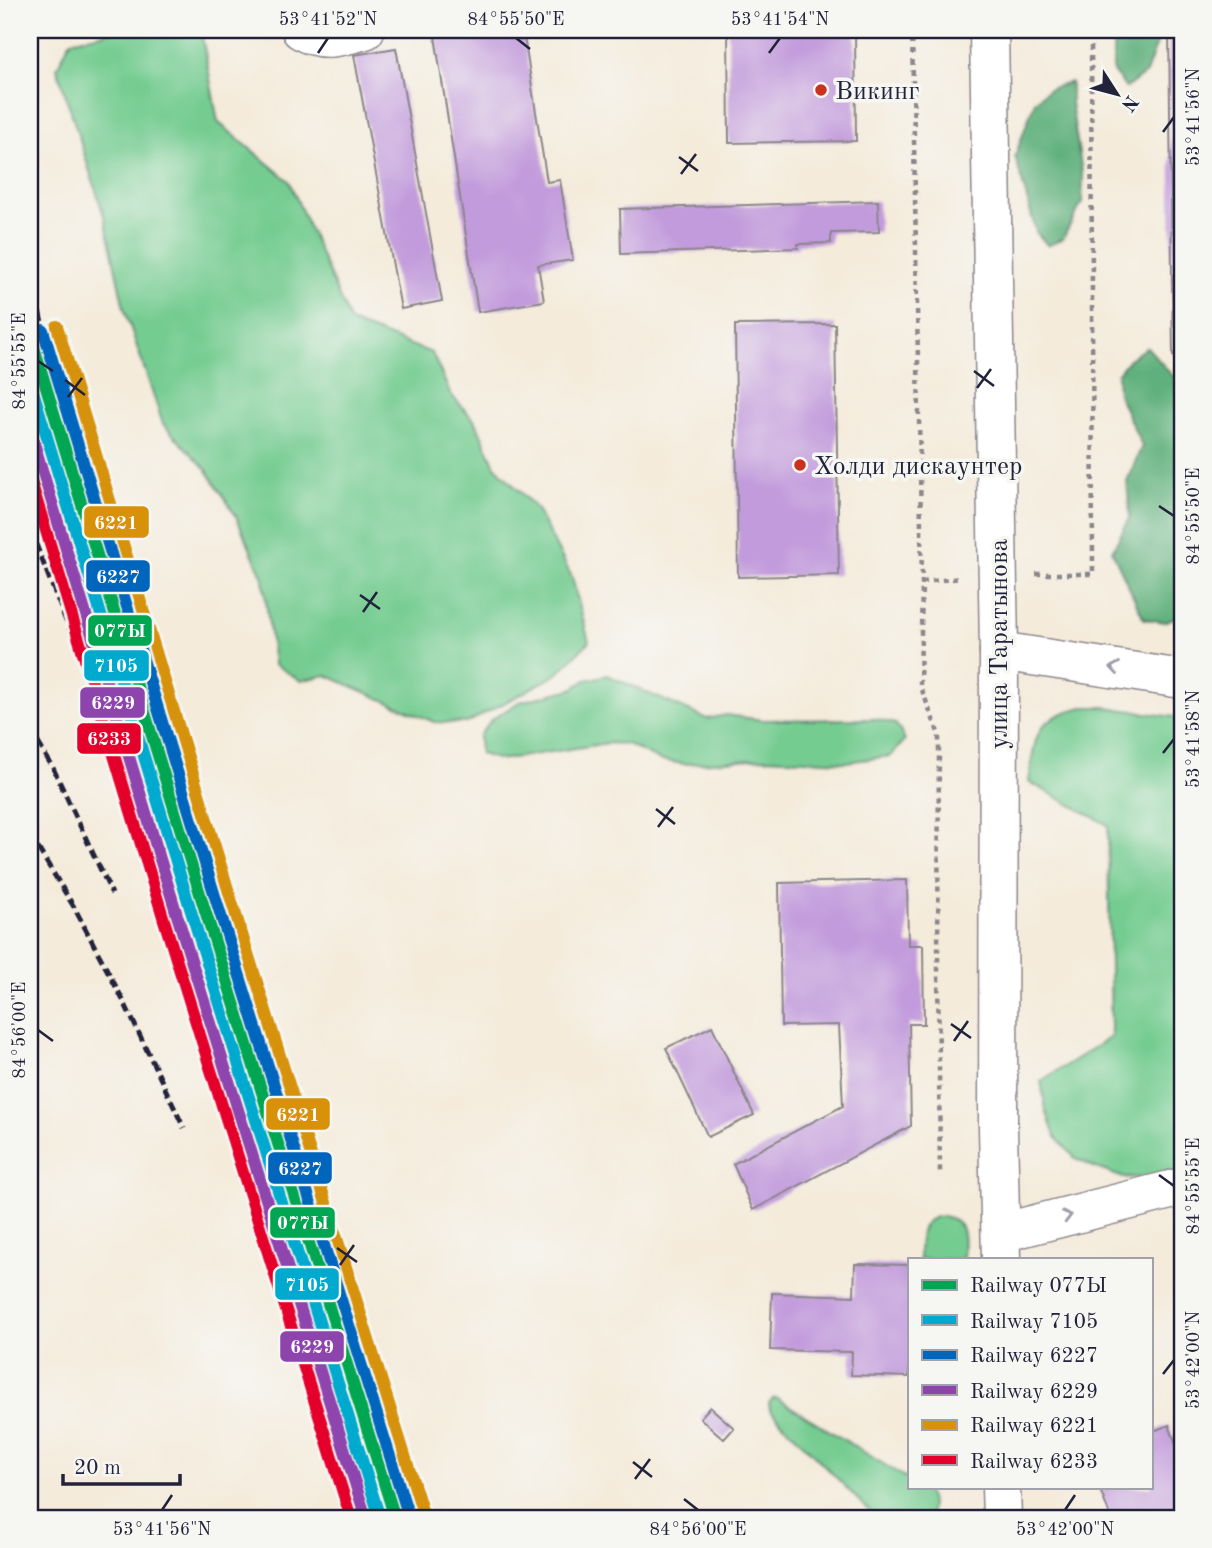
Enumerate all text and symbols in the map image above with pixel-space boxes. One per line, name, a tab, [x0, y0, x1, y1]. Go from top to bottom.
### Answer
text: 53°41'52"N	[279, 11, 377, 29]
text: 84°55'50"E	[468, 11, 564, 29]
text: 53°41'54"N	[731, 11, 829, 29]
north arrow	[1082, 60, 1152, 130]
text: 53°41'56"N	[1185, 68, 1203, 166]
place label: Викинг	[835, 79, 920, 105]
marker: Викинг	[813, 82, 829, 98]
text: N	[1116, 91, 1141, 114]
text: 84°55'55"E	[11, 313, 29, 409]
place label: Холди дискаунтер	[814, 454, 1022, 480]
marker: Холди дискаунтер	[792, 457, 808, 473]
text: 84°55'50"E	[1185, 468, 1203, 564]
line badge: 6221	[83, 505, 150, 539]
text: 6221	[94, 515, 138, 534]
street label: улица Таратынова	[987, 538, 1013, 749]
line badge: 6227	[85, 559, 151, 593]
text: 6227	[96, 569, 140, 588]
line badge: 077Ы	[87, 614, 153, 647]
text: 077Ы	[94, 623, 146, 642]
line badge: 7105	[83, 649, 150, 682]
text: 7105	[94, 658, 138, 677]
one-way arrow	[1109, 661, 1121, 676]
line badge: 6229	[79, 686, 146, 719]
text: 53°41'58"N	[1185, 690, 1203, 788]
text: 6229	[91, 695, 135, 714]
line badge: 6233	[76, 722, 142, 755]
text: 6233	[87, 731, 131, 750]
text: 84°56'00"E	[11, 982, 29, 1078]
line badge: 6221	[265, 1097, 331, 1131]
text: 6221	[276, 1107, 320, 1126]
text: 84°55'55"E	[1185, 1138, 1203, 1234]
line badge: 6227	[267, 1151, 333, 1185]
text: 6227	[278, 1161, 322, 1180]
line badge: 077Ы	[269, 1206, 336, 1239]
one-way arrow	[1061, 1210, 1073, 1224]
text: 077Ы	[277, 1215, 329, 1234]
legend	[908, 1258, 1152, 1488]
line badge: 7105	[274, 1267, 340, 1301]
text: Railway 077Ы	[970, 1276, 1107, 1297]
text: 7105	[285, 1277, 329, 1296]
text: 53°42'00"N	[1185, 1311, 1203, 1409]
text: Railway 7105	[970, 1312, 1098, 1333]
line badge: 6229	[279, 1330, 345, 1363]
text: 6229	[290, 1339, 334, 1358]
text: Railway 6227	[970, 1346, 1098, 1367]
text: Railway 6229	[970, 1382, 1098, 1403]
text: Railway 6221	[970, 1416, 1098, 1437]
scale bar	[63, 1443, 180, 1487]
text: Railway 6233	[970, 1452, 1098, 1473]
text: 20 m	[74, 1458, 121, 1479]
text: 53°41'56"N	[113, 1521, 211, 1539]
text: 84°56'00"E	[650, 1521, 746, 1539]
text: 53°42'00"N	[1016, 1521, 1114, 1539]

